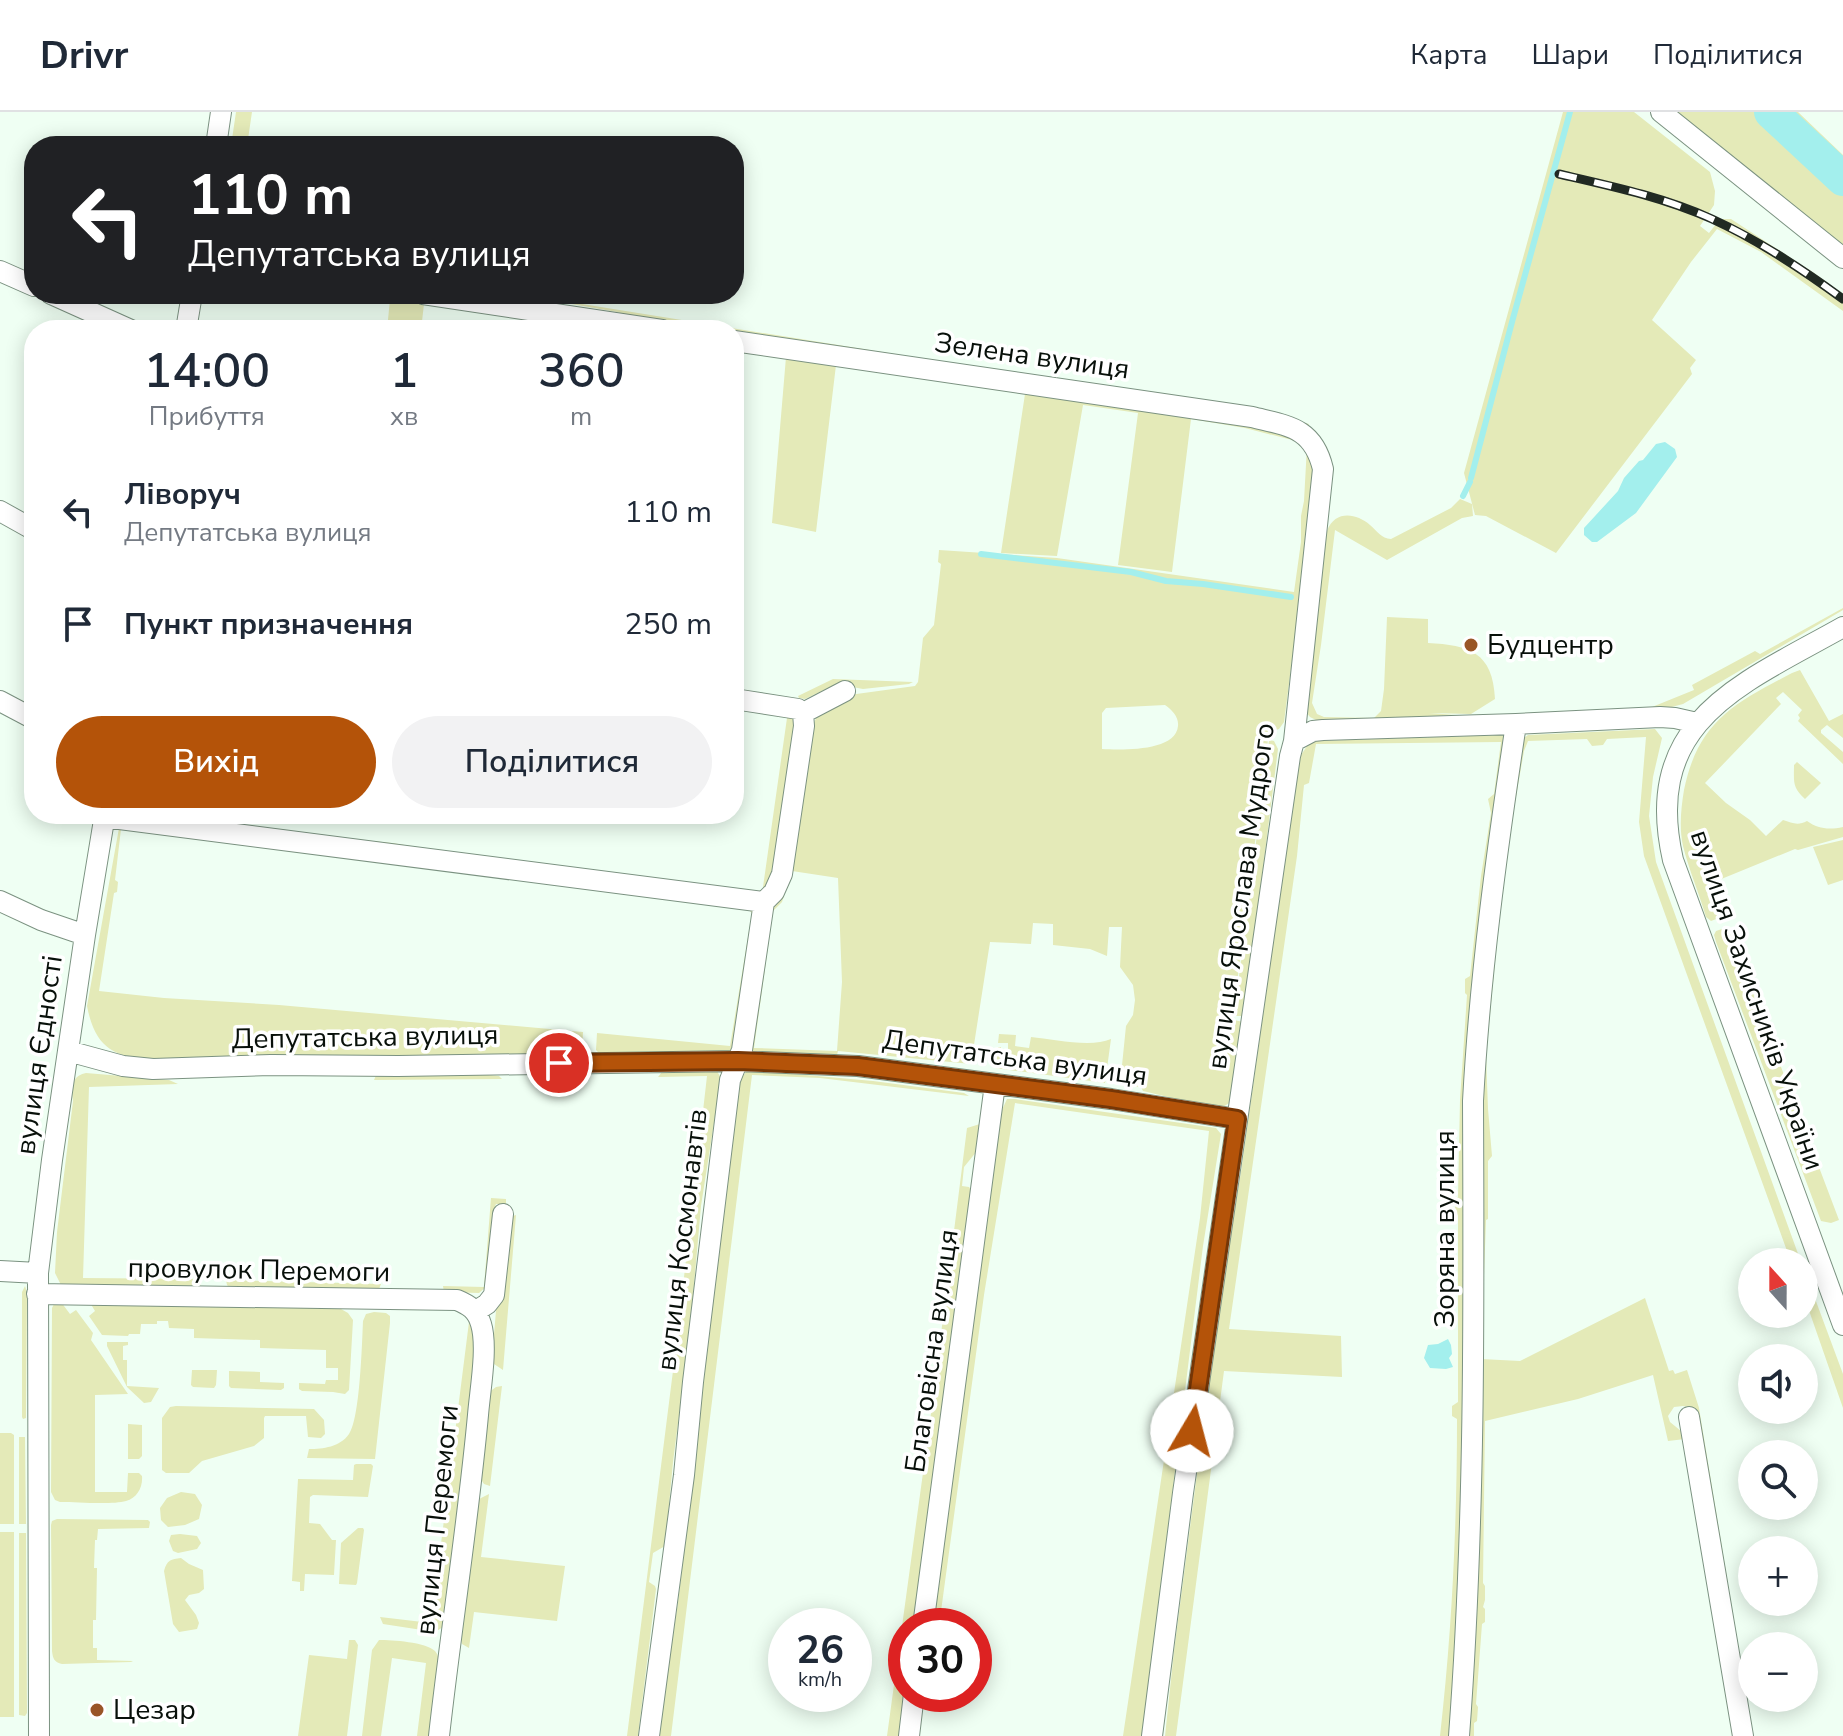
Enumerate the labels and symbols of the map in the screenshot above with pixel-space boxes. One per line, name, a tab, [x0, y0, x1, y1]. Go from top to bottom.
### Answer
street label: Зелена вулиця	[932, 324, 1132, 388]
place label: Будцентр	[1487, 626, 1614, 664]
marker: Будцентр	[1462, 636, 1480, 654]
street label: вулиця Ярослава Мудрого	[1198, 720, 1284, 1072]
street label: вулиця Захисників України	[1681, 825, 1833, 1175]
street label: вулиця Єдності	[6, 953, 72, 1157]
street label: Депутатська вулиця	[231, 1016, 499, 1058]
street label: Депутатська вулиця	[880, 1021, 1150, 1095]
pin	[525, 1029, 593, 1097]
street label: вулиця Космонавтів	[647, 1107, 717, 1373]
street label: Зоряна вулиця	[1426, 1130, 1464, 1328]
street label: Благовісна вулиця	[896, 1227, 968, 1475]
north arrow	[1738, 1248, 1818, 1328]
street label: провулок Перемоги	[127, 1249, 391, 1291]
position arrow	[1150, 1389, 1234, 1473]
street label: вулиця Перемоги	[406, 1403, 468, 1637]
speed limit sign: 30	[888, 1608, 992, 1712]
place label: Цезар	[113, 1691, 196, 1729]
marker: Цезар	[88, 1701, 106, 1719]

